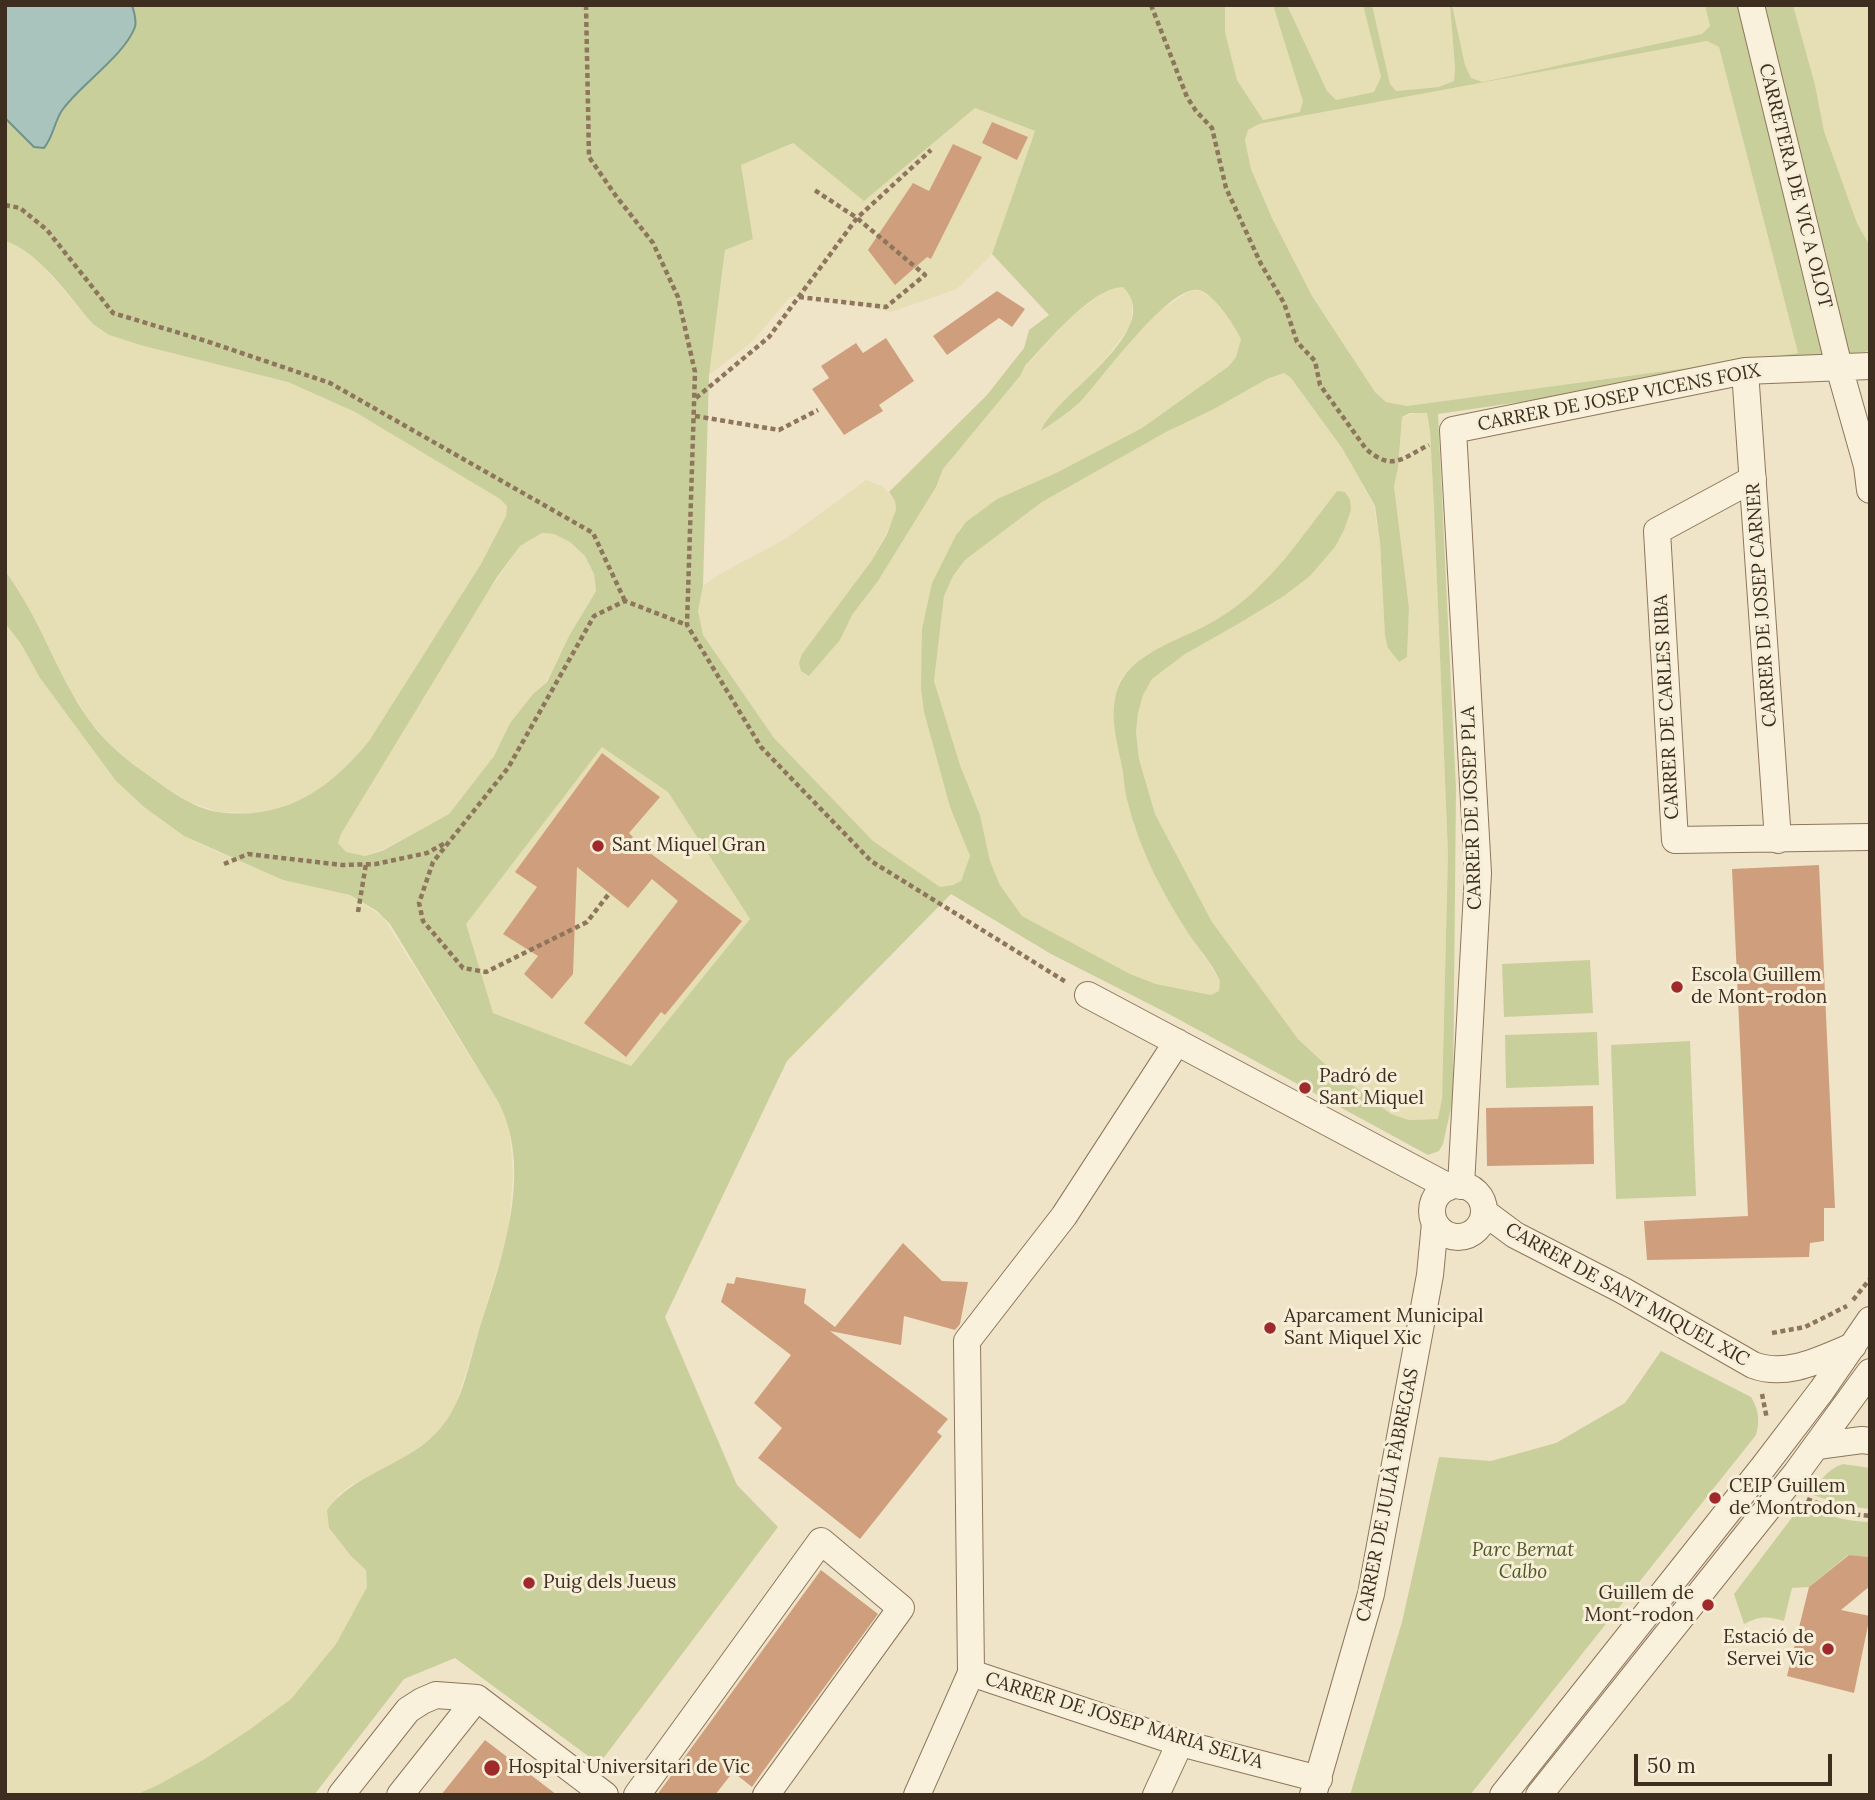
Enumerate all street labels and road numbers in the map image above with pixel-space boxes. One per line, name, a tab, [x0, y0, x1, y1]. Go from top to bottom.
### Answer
street label: CARRETERA DE VIC A OLOT	[1754, 61, 1836, 311]
street label: CARRER DE JOSEP VICENS FOIX	[1476, 359, 1762, 437]
street label: CARRER DE JOSEP CARNER	[1742, 482, 1782, 728]
street label: CARRER DE CARLES RIBA	[1650, 594, 1684, 820]
street label: CARRER DE JOSEP PLA	[1457, 706, 1487, 910]
street label: CARRER DE SANT MIQUEL XIC	[1501, 1218, 1753, 1372]
street label: CARRER DE JULIÀ FÀBREGAS	[1352, 1366, 1424, 1624]
street label: CARRER DE JOSEP MARIA SELVA	[982, 1668, 1266, 1774]

